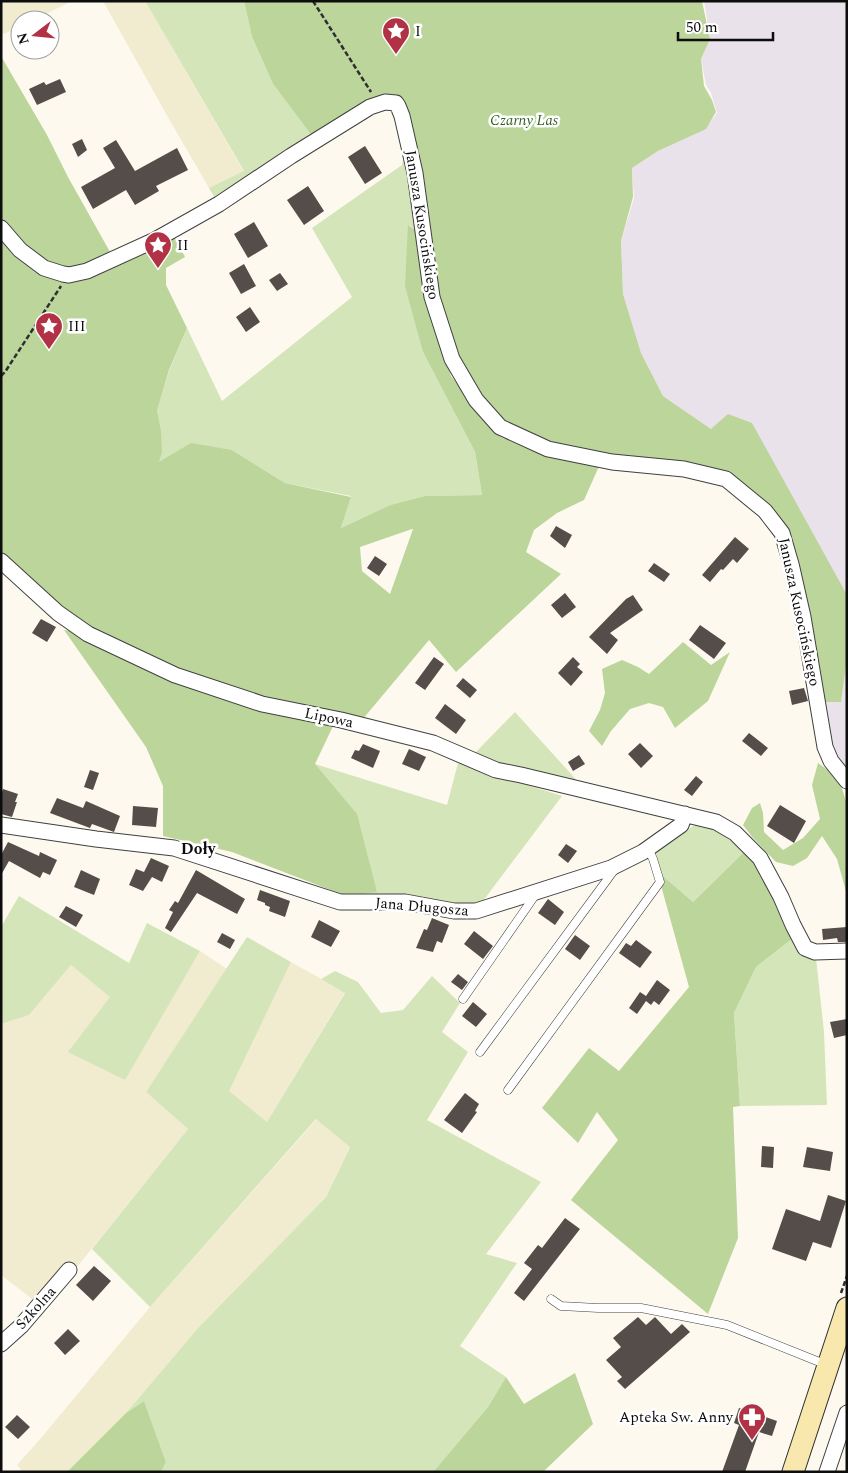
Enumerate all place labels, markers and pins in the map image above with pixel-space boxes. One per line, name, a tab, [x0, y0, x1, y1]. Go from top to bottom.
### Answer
place icon: I	[381, 16, 411, 55]
place label: I	[415, 20, 421, 43]
place icon: II	[143, 230, 173, 269]
place label: II	[177, 234, 189, 257]
place icon: III	[34, 311, 64, 350]
place label: III	[68, 315, 86, 338]
pharmacy icon: Apteka Sw. Anny	[737, 1402, 767, 1441]
place label: Apteka Sw. Anny	[619, 1406, 734, 1429]

